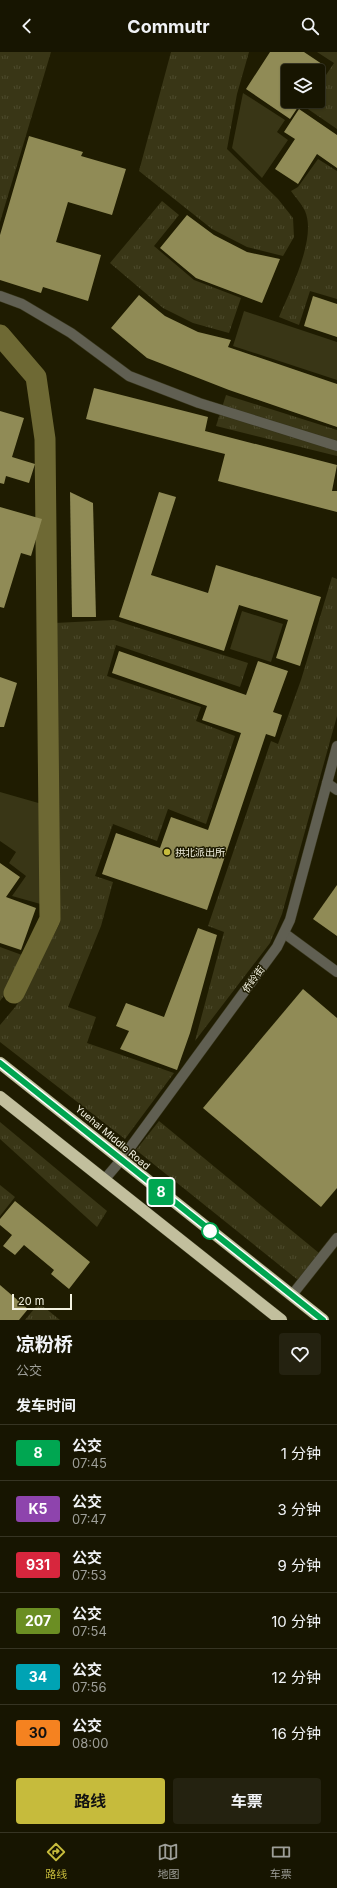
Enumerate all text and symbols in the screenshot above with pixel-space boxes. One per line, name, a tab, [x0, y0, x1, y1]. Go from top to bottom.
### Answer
icon: back	[16, 15, 38, 37]
icon: search	[299, 15, 321, 37]
text: Commutr	[127, 16, 210, 37]
map controls	[281, 64, 325, 108]
button: layers	[281, 64, 325, 108]
place label: 拱北派出所	[175, 846, 225, 858]
marker: 拱北派出所	[162, 847, 172, 857]
street label: 侨岭街	[239, 963, 267, 995]
street label: Yuehai Middle Road	[73, 1102, 153, 1172]
line badge: 8	[148, 1179, 174, 1205]
text: 8	[156, 1183, 166, 1200]
unlabelled marker	[201, 1222, 219, 1240]
scale bar	[12, 1292, 72, 1311]
text: 20 m	[18, 1294, 44, 1308]
text: 凉粉桥	[16, 1333, 73, 1356]
button: heart	[279, 1333, 321, 1375]
text: 公交	[16, 1362, 42, 1378]
text: 发车时间	[16, 1396, 76, 1415]
text: 公交	[72, 1436, 102, 1455]
text: 8	[33, 1444, 43, 1461]
text: 1 分钟	[281, 1444, 321, 1463]
text: 07:45	[72, 1455, 107, 1471]
text: 公交	[72, 1492, 102, 1511]
text: K5	[28, 1500, 48, 1517]
text: 3 分钟	[278, 1500, 321, 1519]
text: 07:47	[72, 1511, 106, 1527]
text: 公交	[72, 1548, 102, 1567]
text: 931	[26, 1556, 50, 1573]
text: 9 分钟	[277, 1556, 321, 1575]
text: 07:53	[72, 1567, 107, 1583]
text: 公交	[72, 1604, 102, 1623]
text: 207	[25, 1612, 51, 1629]
text: 10 分钟	[271, 1612, 321, 1631]
text: 07:54	[72, 1623, 107, 1639]
text: 公交	[72, 1660, 102, 1679]
text: 34	[29, 1668, 47, 1685]
text: 12 分钟	[272, 1668, 321, 1687]
text: 07:56	[72, 1679, 107, 1695]
text: 公交	[72, 1716, 102, 1735]
text: 30	[29, 1724, 47, 1741]
text: 16 分钟	[271, 1724, 321, 1743]
text: 08:00	[72, 1735, 108, 1751]
button: 路线	[16, 1778, 165, 1824]
button: 车票	[173, 1778, 321, 1824]
tab: 路线	[45, 1841, 67, 1881]
tab: 地图	[157, 1841, 179, 1881]
tab: 车票	[270, 1841, 292, 1881]

